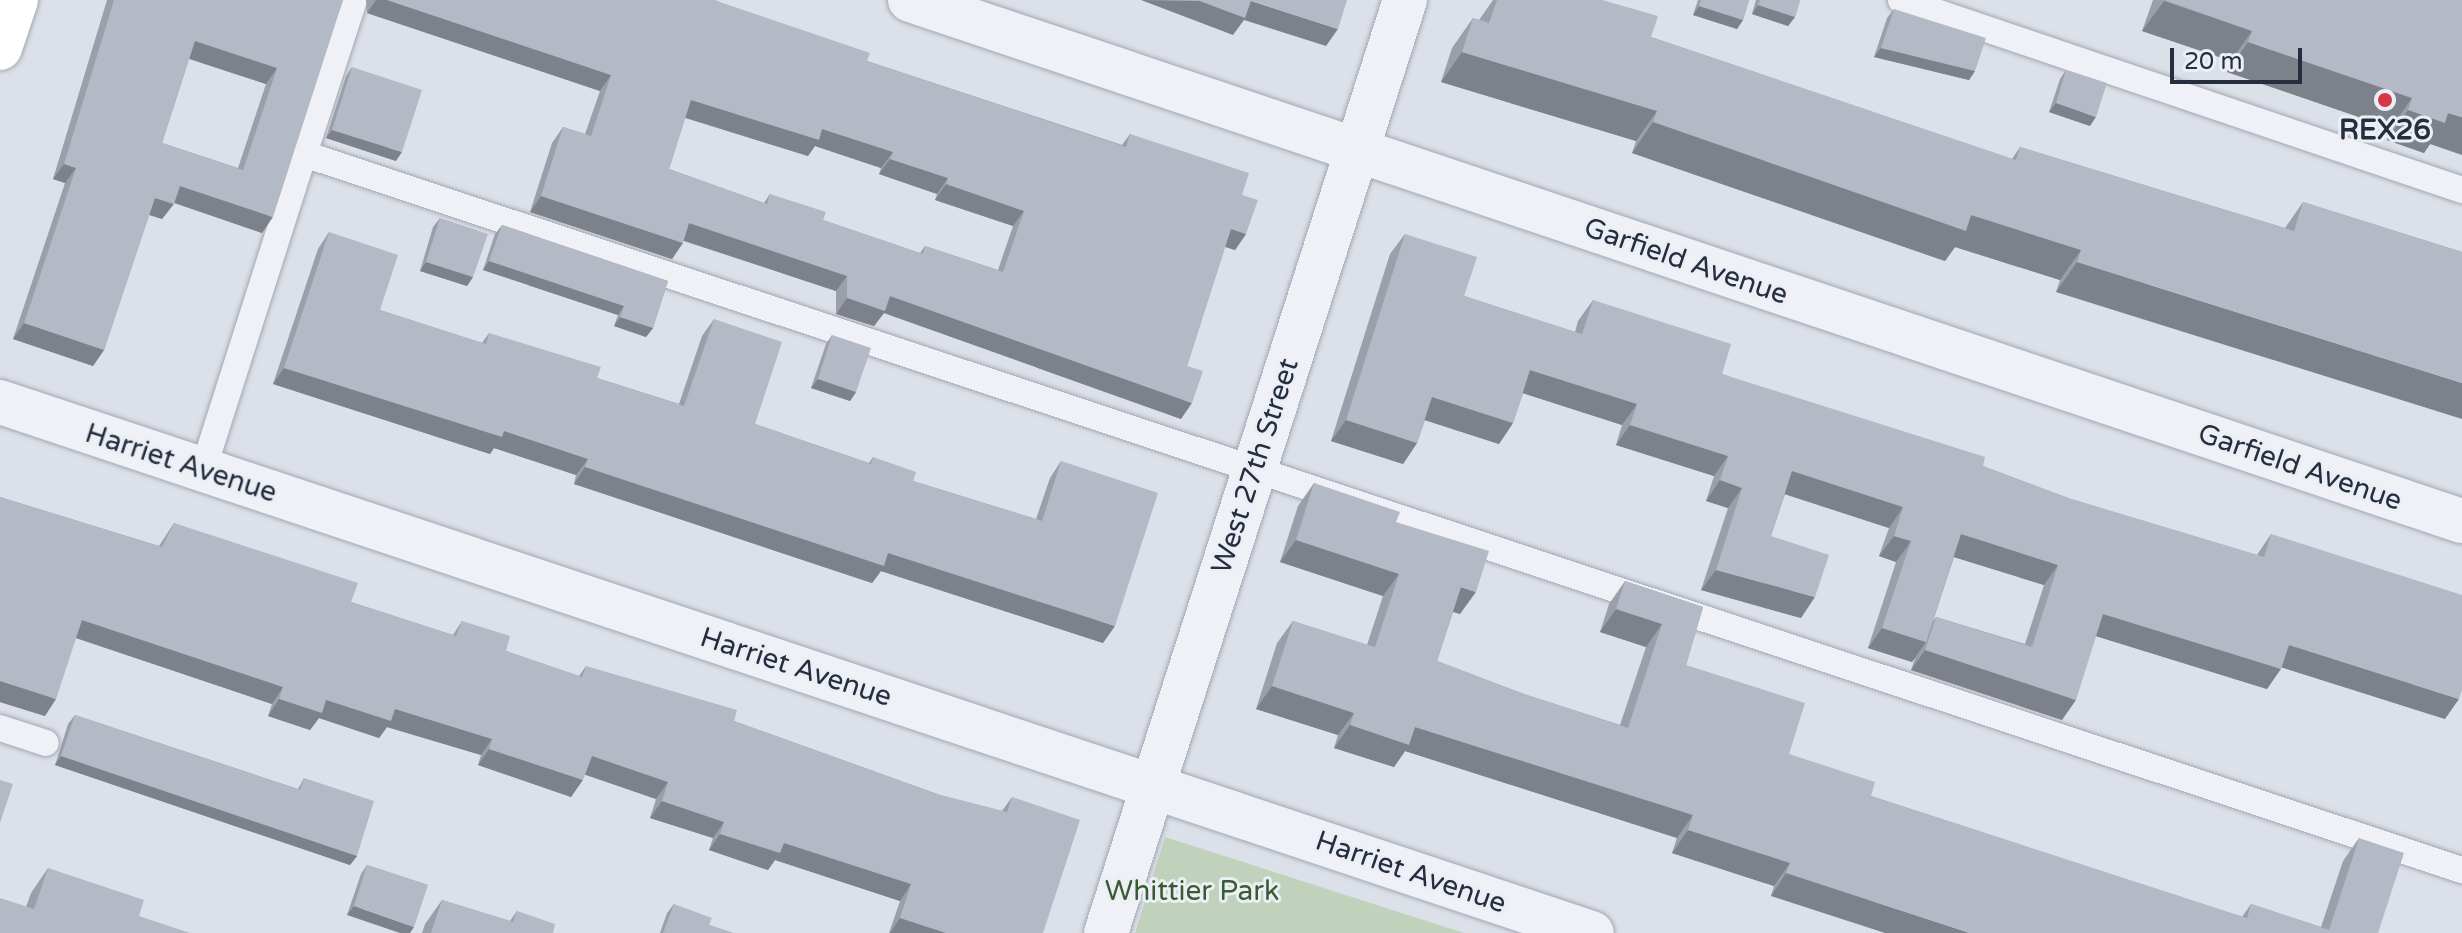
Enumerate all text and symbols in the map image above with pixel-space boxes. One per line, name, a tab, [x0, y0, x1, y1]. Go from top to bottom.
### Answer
scale bar	[2174, 32, 2306, 82]
text: 20 m	[2184, 47, 2242, 76]
marker: REX26	[2376, 91, 2394, 109]
place label: REX26	[2339, 113, 2431, 147]
street label: Garfield Avenue	[1580, 210, 1792, 312]
street label: West 27th Street	[1204, 354, 1306, 578]
street label: Harriet Avenue	[81, 416, 281, 510]
street label: Garfield Avenue	[2194, 416, 2406, 518]
street label: Harriet Avenue	[696, 620, 896, 714]
street label: Harriet Avenue	[1311, 824, 1511, 920]
park label: Whittier Park	[1105, 874, 1279, 908]

